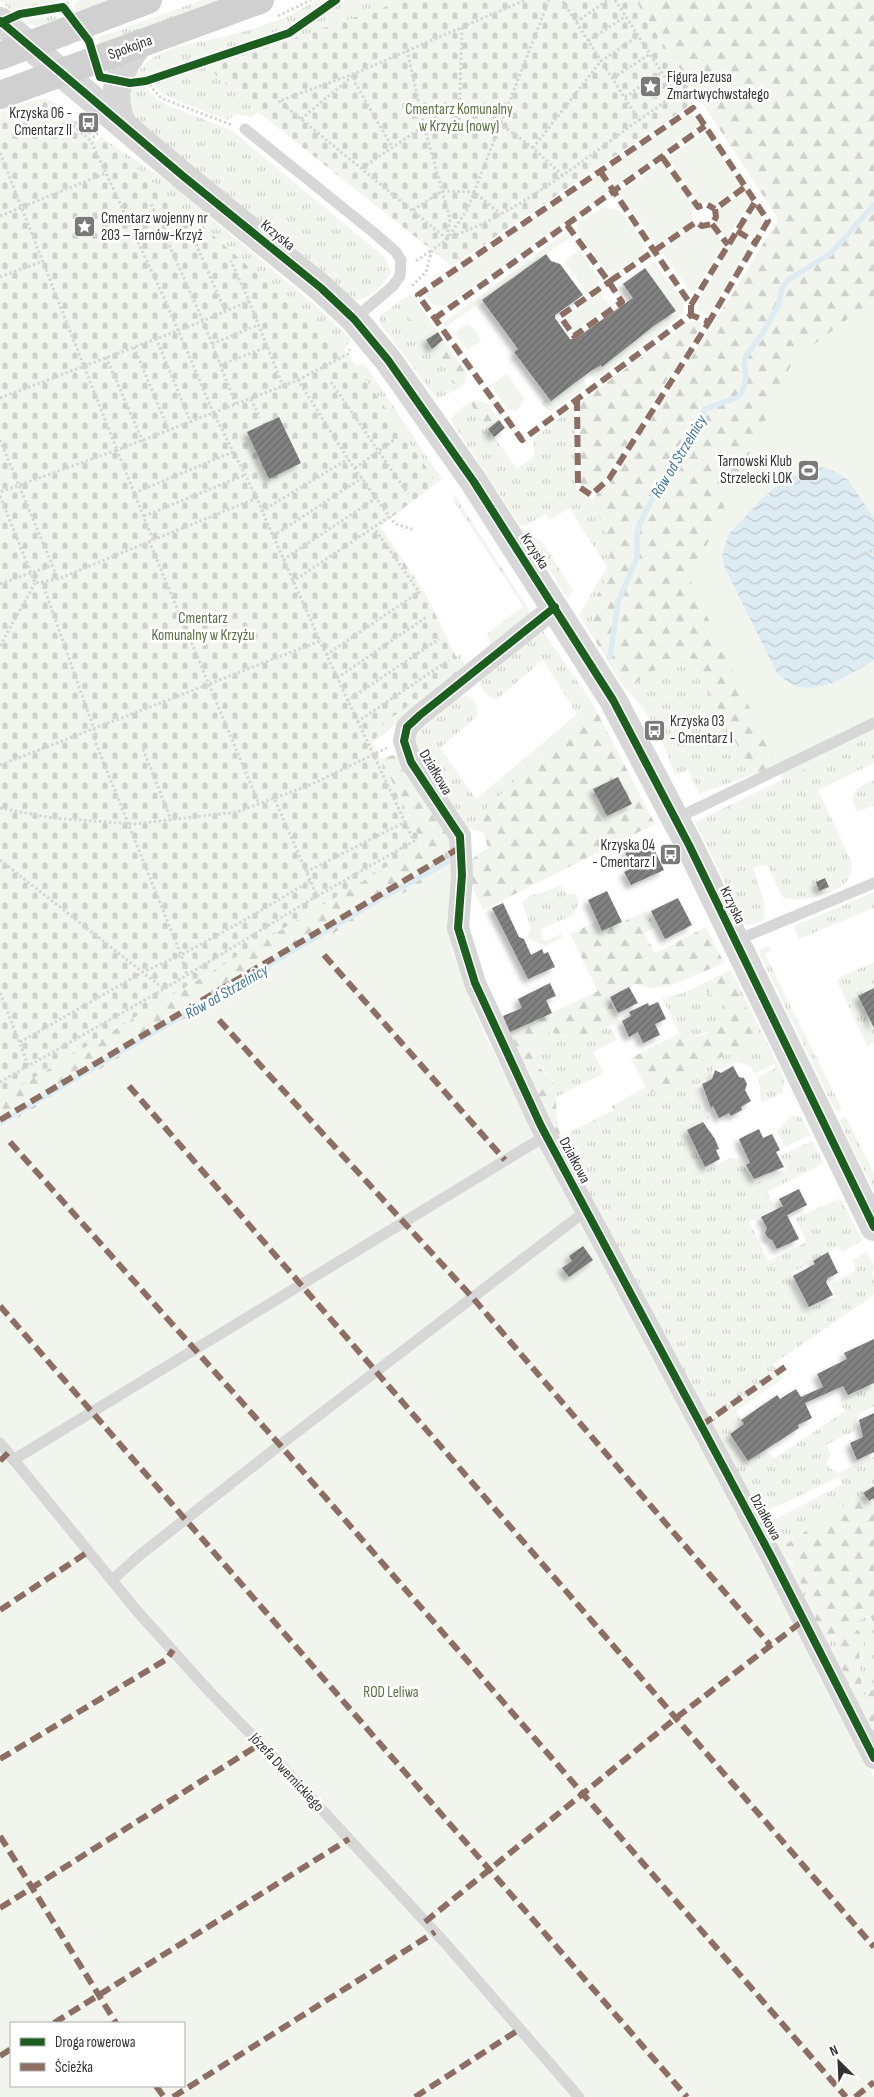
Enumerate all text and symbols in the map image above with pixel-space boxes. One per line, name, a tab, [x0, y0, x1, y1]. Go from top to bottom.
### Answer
street label: Spokojna	[106, 31, 155, 64]
place label: Figura Jezusa Zmartwychwstałego	[667, 68, 769, 104]
place icon: Figura Jezusa Zmartwychwstałego	[639, 74, 663, 98]
park label: Cmentarz Komunalny w Krzyżu (nowy)	[405, 100, 513, 136]
place label: Krzyska 06 - Cmentarz II	[9, 104, 72, 140]
bus stop icon: Krzyska 06 - Cmentarz II	[76, 110, 100, 134]
place label: Cmentarz wojenny nr 203 – Tarnów-Krzyż	[101, 209, 208, 245]
place icon: Cmentarz wojenny nr 203 – Tarnów-Krzyż	[73, 215, 97, 239]
street label: Krzyska	[256, 216, 299, 255]
water label: Rów od Strzelnicy	[647, 411, 712, 501]
place label: Tarnowski Klub Strzelecki LOK	[717, 452, 792, 488]
sports icon: Tarnowski Klub Strzelecki LOK	[796, 458, 820, 482]
street label: Krzyska	[516, 530, 553, 573]
park label: Cmentarz Komunalny w Krzyżu	[152, 609, 255, 645]
place label: Krzyska 03 - Cmentarz I	[670, 712, 733, 748]
bus stop icon: Krzyska 03 - Cmentarz I	[642, 718, 666, 742]
street label: Działkowa	[415, 746, 457, 799]
place label: Krzyska 04 - Cmentarz I	[592, 836, 655, 872]
bus stop icon: Krzyska 04 - Cmentarz I	[659, 842, 683, 866]
street label: Krzyska	[715, 883, 750, 927]
water label: Rów od Strzelnicy	[182, 960, 272, 1024]
street label: Działkowa	[554, 1134, 595, 1187]
street label: Działkowa	[745, 1491, 786, 1544]
park label: ROD Leliwa	[363, 1683, 419, 1702]
street label: Józefa Dwernickiego	[245, 1728, 328, 1816]
legend	[10, 2022, 185, 2087]
text: Droga rowerowa	[55, 2033, 136, 2052]
north arrow	[814, 2037, 864, 2087]
text: N	[827, 2041, 841, 2060]
text: Ścieżka	[55, 2058, 93, 2077]

